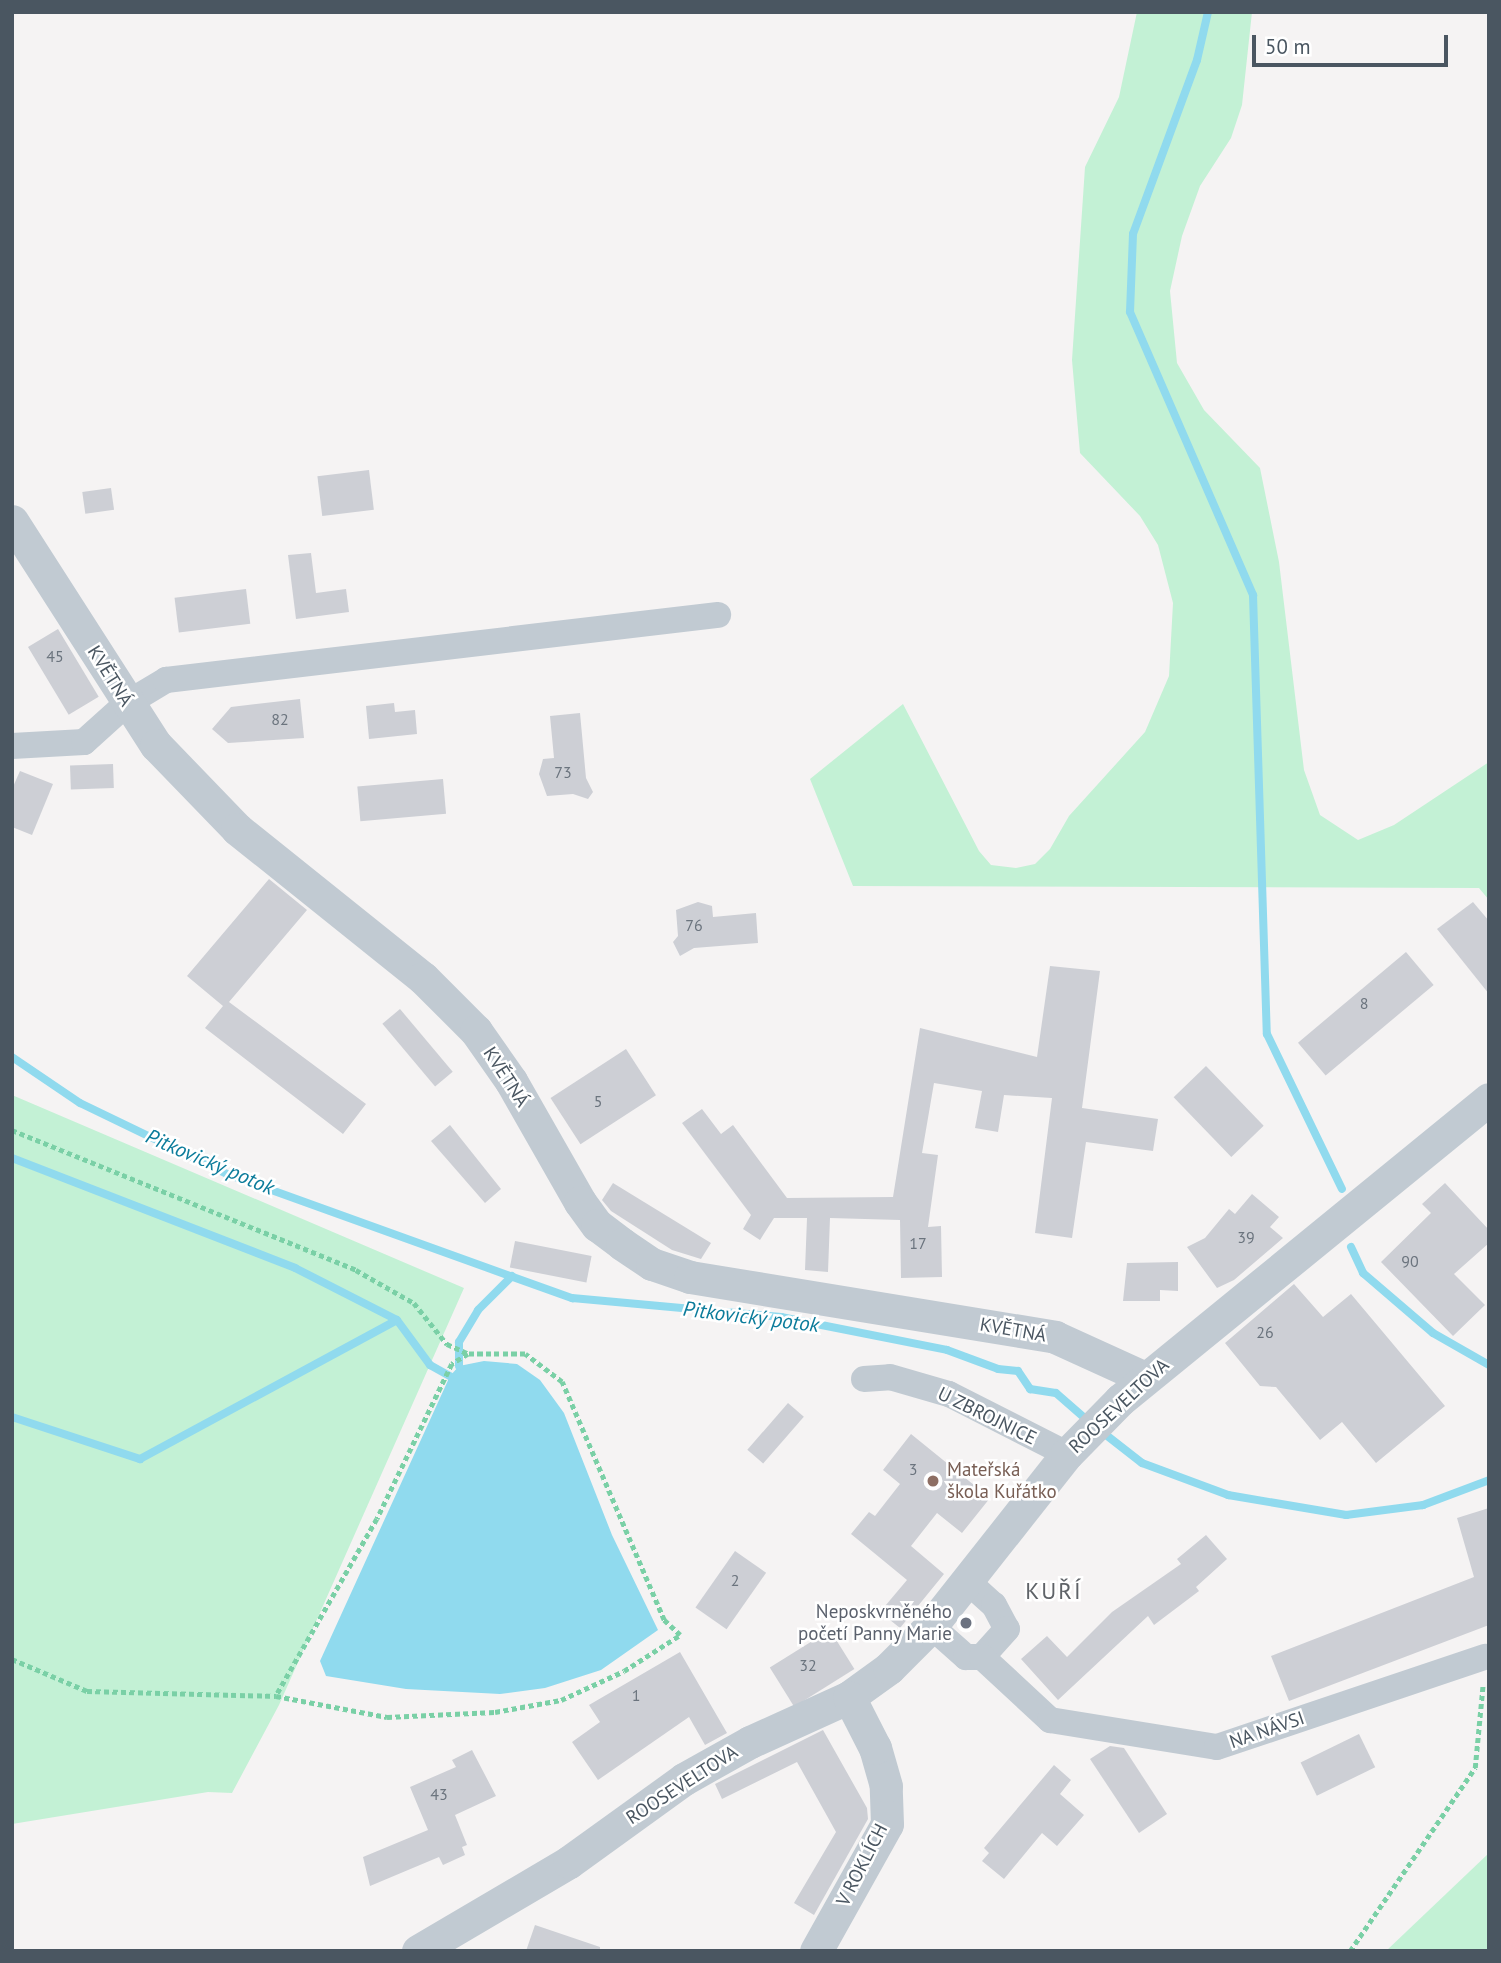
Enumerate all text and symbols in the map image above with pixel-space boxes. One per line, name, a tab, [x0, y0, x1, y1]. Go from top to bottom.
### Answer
scale bar	[1256, 21, 1452, 65]
text: 50 m	[1265, 33, 1311, 60]
street label: KVĚTNÁ	[83, 642, 137, 710]
house number: 45	[46, 646, 64, 666]
house number: 82	[271, 709, 289, 729]
house number: 73	[554, 762, 572, 782]
house number: 76	[685, 915, 703, 935]
house number: 8	[1360, 993, 1368, 1013]
street label: KVĚTNÁ	[478, 1043, 534, 1111]
house number: 5	[594, 1091, 602, 1111]
water label: Pitkovický potok	[142, 1124, 278, 1200]
house number: 39	[1237, 1227, 1255, 1247]
house number: 17	[909, 1233, 927, 1253]
house number: 90	[1401, 1251, 1419, 1271]
water label: Pitkovický potok	[681, 1296, 821, 1338]
street label: KVĚTNÁ	[978, 1313, 1048, 1347]
house number: 26	[1256, 1322, 1274, 1342]
street label: ROOSEVELTOVA	[1064, 1354, 1174, 1458]
street label: U ZBROJNICE	[934, 1382, 1040, 1450]
house number: 3	[909, 1459, 917, 1479]
place label: Mateřská škola Kuřátko	[947, 1459, 1057, 1503]
marker: Mateřská škola Kuřátko	[925, 1473, 941, 1489]
house number: 2	[731, 1570, 739, 1590]
district label: KUŘÍ	[1026, 1577, 1082, 1605]
place label: Neposkvrněného početí Panny Marie	[797, 1601, 952, 1645]
marker: Neposkvrněného početí Panny Marie	[958, 1615, 974, 1631]
house number: 32	[799, 1655, 817, 1675]
house number: 1	[632, 1685, 640, 1705]
street label: NA NÁVSI	[1226, 1706, 1308, 1754]
street label: ROOSEVELTOVA	[622, 1740, 742, 1830]
house number: 43	[430, 1784, 448, 1804]
street label: V ROKLÍCH	[831, 1820, 893, 1910]

